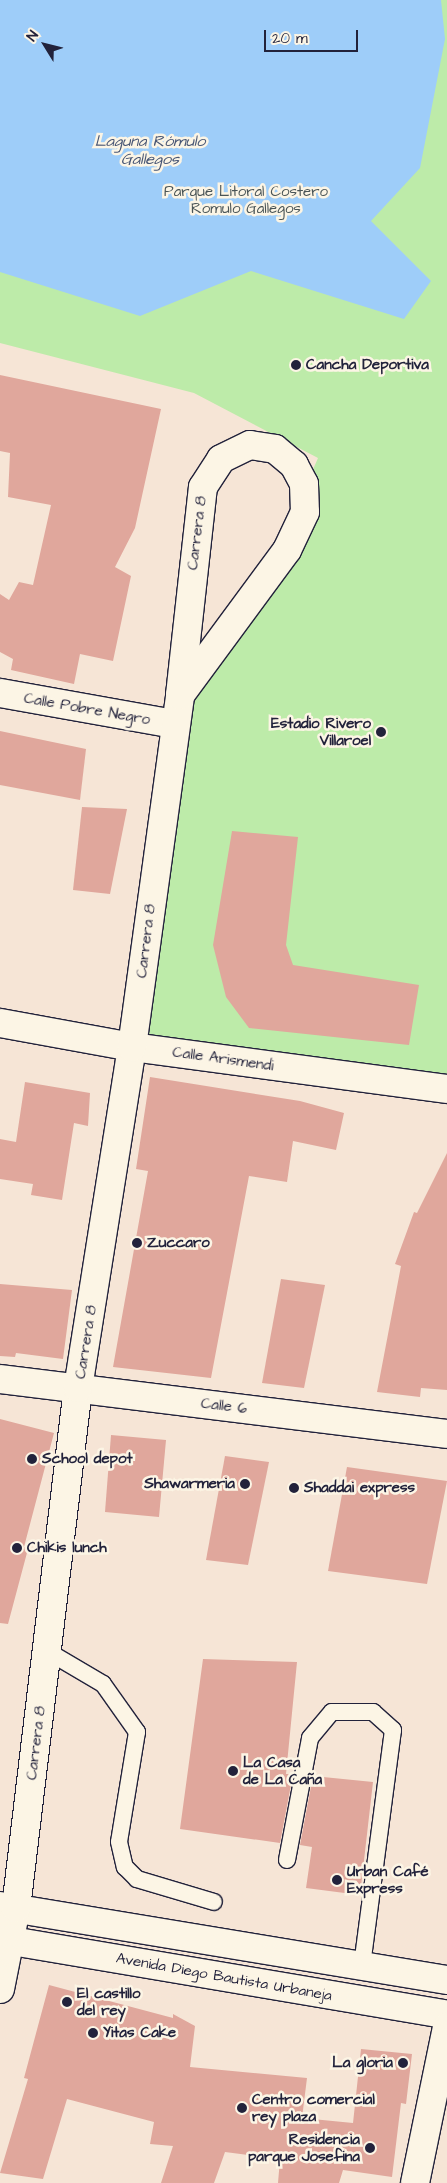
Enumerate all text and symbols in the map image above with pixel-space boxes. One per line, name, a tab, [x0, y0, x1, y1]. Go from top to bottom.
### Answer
north arrow	[20, 20, 70, 70]
scale bar	[267, 20, 361, 52]
text: N	[22, 27, 44, 46]
text: 20 m	[272, 28, 308, 49]
water label: Laguna Rómulo Gallegos	[95, 131, 205, 169]
park label: Parque Litoral Costero Romulo Gallegos	[164, 182, 328, 217]
place label: Cancha Deportiva	[306, 356, 429, 374]
marker: Cancha Deportiva	[290, 359, 302, 371]
street label: Carrera 8	[184, 495, 210, 571]
street label: Calle Pobre Negro	[22, 689, 152, 729]
place label: Estadio Rivero Villaroel	[271, 714, 371, 749]
marker: Estadio Rivero Villaroel	[375, 726, 387, 738]
street label: Carrera 8	[133, 903, 159, 979]
street label: Calle Arismendi	[171, 1043, 275, 1075]
place label: Zuccaro	[147, 1234, 210, 1252]
marker: Zuccaro	[131, 1237, 143, 1249]
street label: Carrera 8	[71, 1304, 101, 1380]
street label: Calle 6	[200, 1394, 248, 1418]
place label: School depot	[42, 1450, 132, 1468]
marker: School depot	[26, 1453, 38, 1465]
place label: Shawarmeria	[144, 1475, 235, 1493]
marker: Shawarmeria	[239, 1478, 251, 1490]
place label: Shaddai express	[304, 1479, 415, 1497]
marker: Shaddai express	[288, 1482, 300, 1494]
place label: Chikis lunch	[27, 1539, 107, 1557]
marker: Chikis lunch	[11, 1542, 23, 1554]
street label: Carrera 8	[23, 1705, 49, 1781]
place label: La Casa de La Caña	[243, 1753, 322, 1788]
marker: La Casa de La Caña	[227, 1765, 239, 1777]
place label: Urban Café Express	[347, 1862, 429, 1897]
marker: Urban Café Express	[331, 1874, 343, 1886]
street label: Avenida Diego Bautista Urbaneja	[115, 1949, 333, 2005]
place label: El castillo del rey	[77, 1984, 140, 2019]
marker: El castillo del rey	[61, 1996, 73, 2008]
place label: Yitas Cake	[103, 2024, 176, 2042]
marker: Yitas Cake	[87, 2027, 99, 2039]
place label: La gloria	[332, 2054, 393, 2072]
marker: La gloria	[397, 2057, 409, 2069]
place label: Centro comercial rey plaza	[252, 2090, 375, 2125]
marker: Centro comercial rey plaza	[236, 2102, 248, 2114]
place label: Residencia parque Josefina	[248, 2130, 360, 2165]
marker: Residencia parque Josefina	[364, 2142, 376, 2154]

